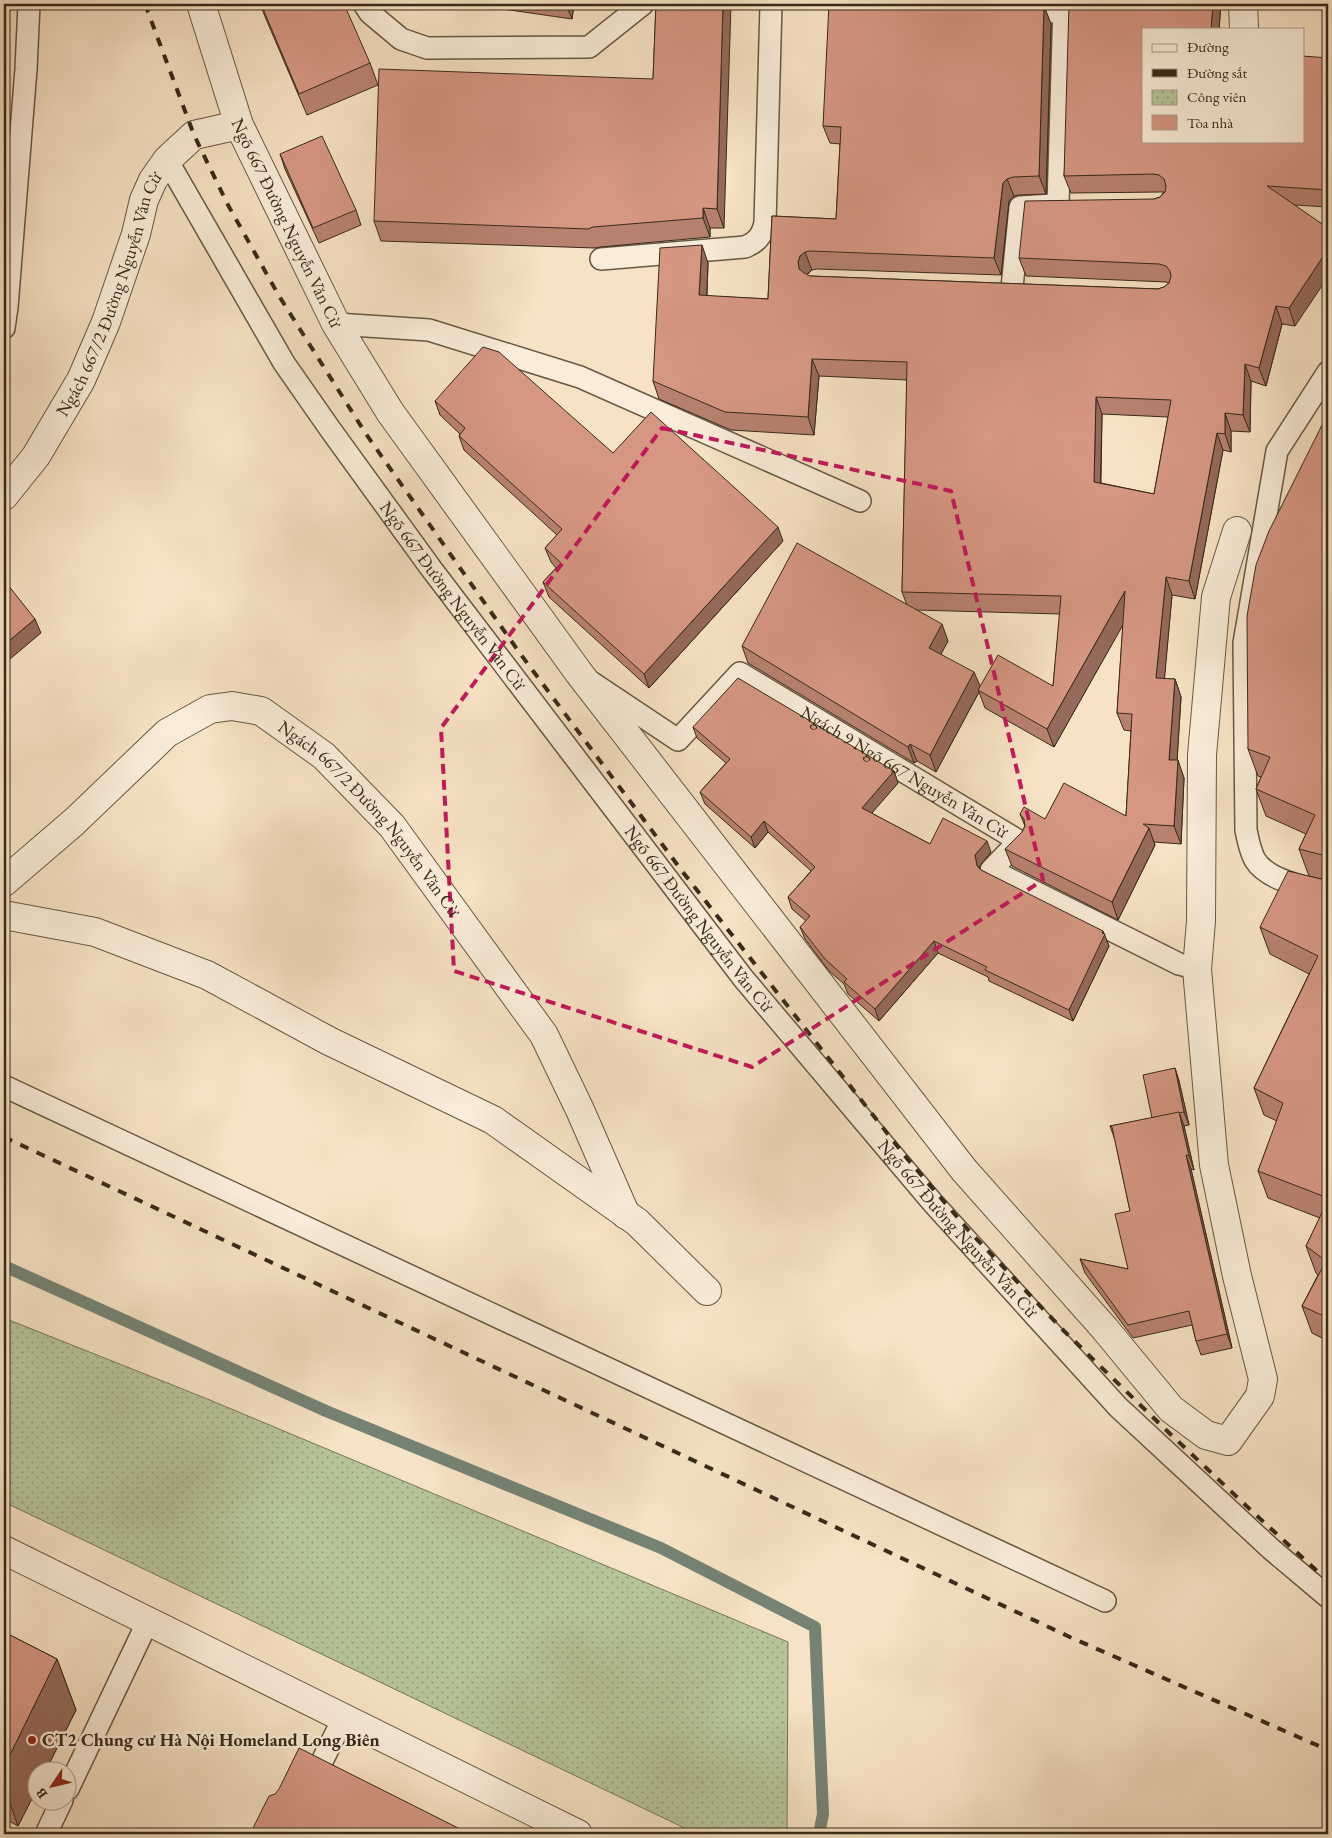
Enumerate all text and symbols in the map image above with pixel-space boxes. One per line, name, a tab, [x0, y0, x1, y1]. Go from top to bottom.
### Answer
legend	[1142, 28, 1304, 142]
text: Đường	[1187, 37, 1229, 56]
text: Đường sắt	[1187, 63, 1248, 82]
text: Công viên	[1187, 87, 1247, 106]
text: Tòa nhà	[1187, 113, 1233, 132]
street label: Ngõ 667 Đường Nguyễn Văn Cừ	[226, 114, 349, 332]
street label: Ngách 667/2 Đường Nguyễn Văn Cừ	[50, 166, 167, 420]
street label: Ngõ 667 Đường Nguyễn Văn Cừ	[375, 496, 532, 695]
street label: Ngách 9 Ngõ 667 Nguyễn Văn Cừ	[797, 700, 1014, 844]
street label: Ngách 667/2 Đường Nguyễn Văn Cừ	[274, 715, 467, 922]
street label: Ngõ 667 Đường Nguyễn Văn Cừ	[620, 820, 780, 1018]
street label: Ngõ 667 Đường Nguyễn Văn Cừ	[873, 1134, 1044, 1323]
place label: CT2 Chung cư Hà Nội Homeland Long Biên	[42, 1728, 380, 1751]
marker: CT2 Chung cư Hà Nội Homeland Long Biên	[26, 1734, 38, 1746]
north arrow	[28, 1760, 78, 1810]
text: B	[31, 1785, 51, 1802]

